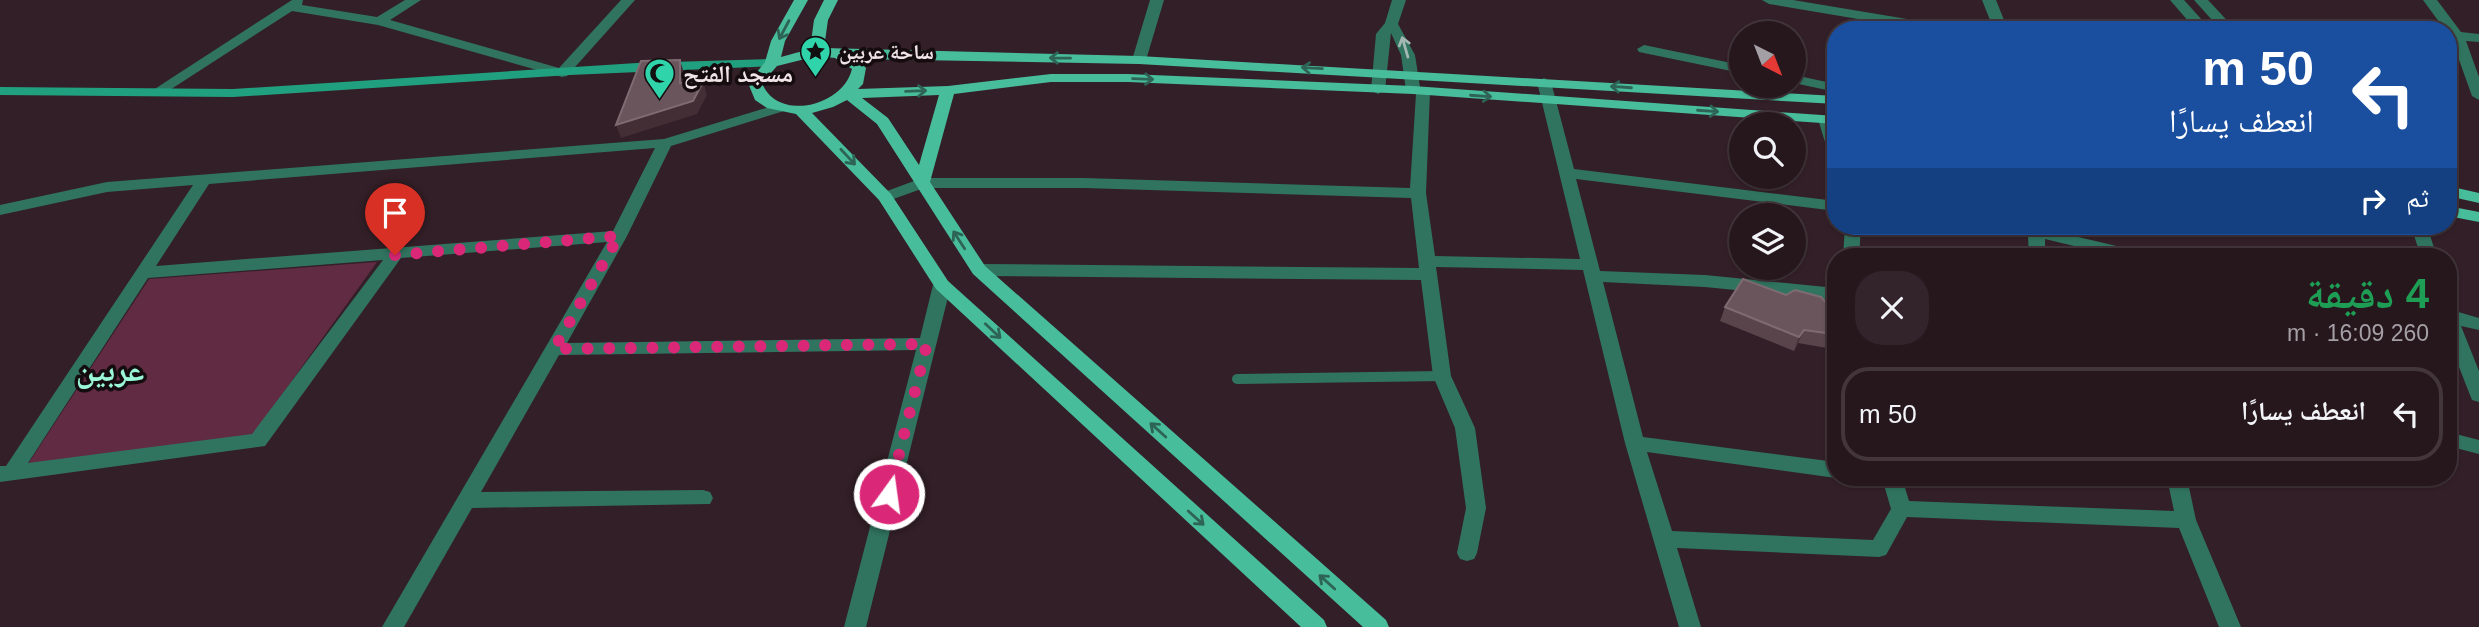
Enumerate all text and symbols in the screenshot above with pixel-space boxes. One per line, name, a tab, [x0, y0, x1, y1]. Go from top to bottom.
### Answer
one-way arrow	[777, 20, 791, 40]
north arrow	[1729, 21, 1806, 98]
map controls	[1729, 21, 1806, 280]
place icon: ساحة عربين	[799, 34, 833, 78]
one-way arrow	[1398, 36, 1411, 58]
place label: ساحة عربين	[839, 40, 934, 65]
text: 50 m	[2202, 41, 2314, 95]
icon: left	[2338, 49, 2429, 140]
one-way arrow	[1049, 51, 1072, 65]
mosque icon: مسجد الفتح	[643, 56, 677, 100]
place label: مسجد الفتح	[683, 60, 793, 89]
one-way arrow	[1301, 62, 1324, 75]
one-way arrow	[1131, 72, 1154, 86]
one-way arrow	[1610, 80, 1633, 93]
one-way arrow	[904, 85, 927, 98]
one-way arrow	[1469, 89, 1492, 102]
text: انعطف يسارًا	[2169, 103, 2314, 139]
one-way arrow	[1696, 105, 1719, 118]
button: search	[1729, 112, 1806, 189]
one-way arrow	[840, 148, 857, 165]
icon: right	[2354, 182, 2392, 220]
pin	[365, 183, 425, 255]
text: ثم	[2406, 183, 2429, 213]
icon: arrive	[376, 194, 414, 232]
button: layers	[1729, 203, 1806, 280]
one-way arrow	[951, 230, 965, 250]
text: 4 دقيقة	[2306, 270, 2429, 317]
button: close	[1855, 271, 1929, 345]
text: 260 m · 16:09	[2287, 320, 2429, 346]
one-way arrow	[984, 323, 1002, 339]
district label: عربين	[76, 352, 144, 389]
icon: left	[2387, 395, 2425, 433]
text: انعطف يسارًا	[2241, 396, 2366, 426]
text: 50 m	[1859, 399, 1917, 429]
one-way arrow	[1149, 422, 1167, 438]
position arrow	[852, 457, 926, 531]
one-way arrow	[1187, 509, 1204, 526]
one-way arrow	[1319, 574, 1337, 590]

